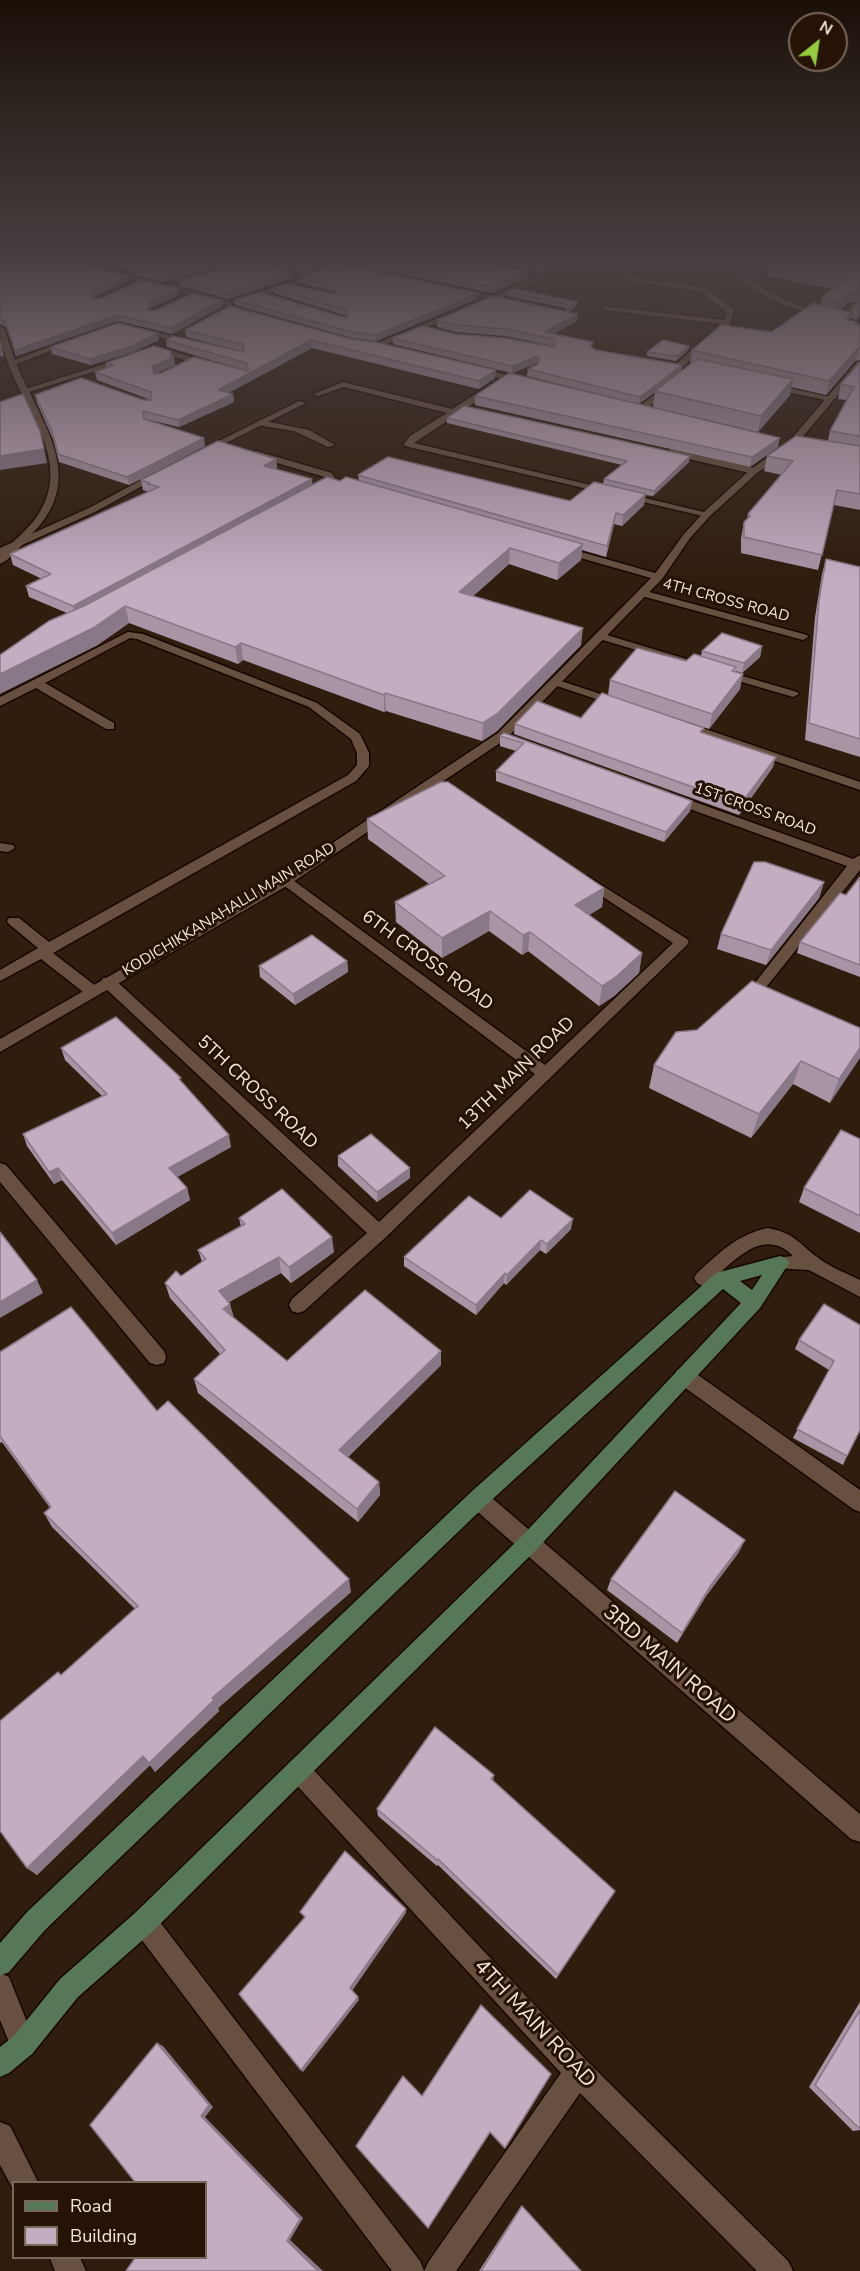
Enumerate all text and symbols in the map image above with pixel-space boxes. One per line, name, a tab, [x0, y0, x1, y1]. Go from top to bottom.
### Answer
north arrow	[788, 12, 848, 72]
text: N	[815, 16, 837, 41]
street label: 4TH CROSS ROAD	[661, 575, 791, 627]
street label: 1ST CROSS ROAD	[692, 780, 818, 840]
street label: KODICHIKKANAHALLI MAIN ROAD	[120, 839, 338, 981]
street label: 6TH CROSS ROAD	[357, 906, 497, 1016]
street label: 13TH MAIN ROAD	[454, 1013, 580, 1135]
street label: 5TH CROSS ROAD	[192, 1032, 322, 1154]
street label: 3RD MAIN ROAD	[597, 1600, 741, 1730]
street label: 4TH MAIN ROAD	[468, 1954, 600, 2094]
legend	[12, 2181, 207, 2259]
text: Road	[70, 2194, 112, 2218]
text: Building	[70, 2224, 137, 2248]

